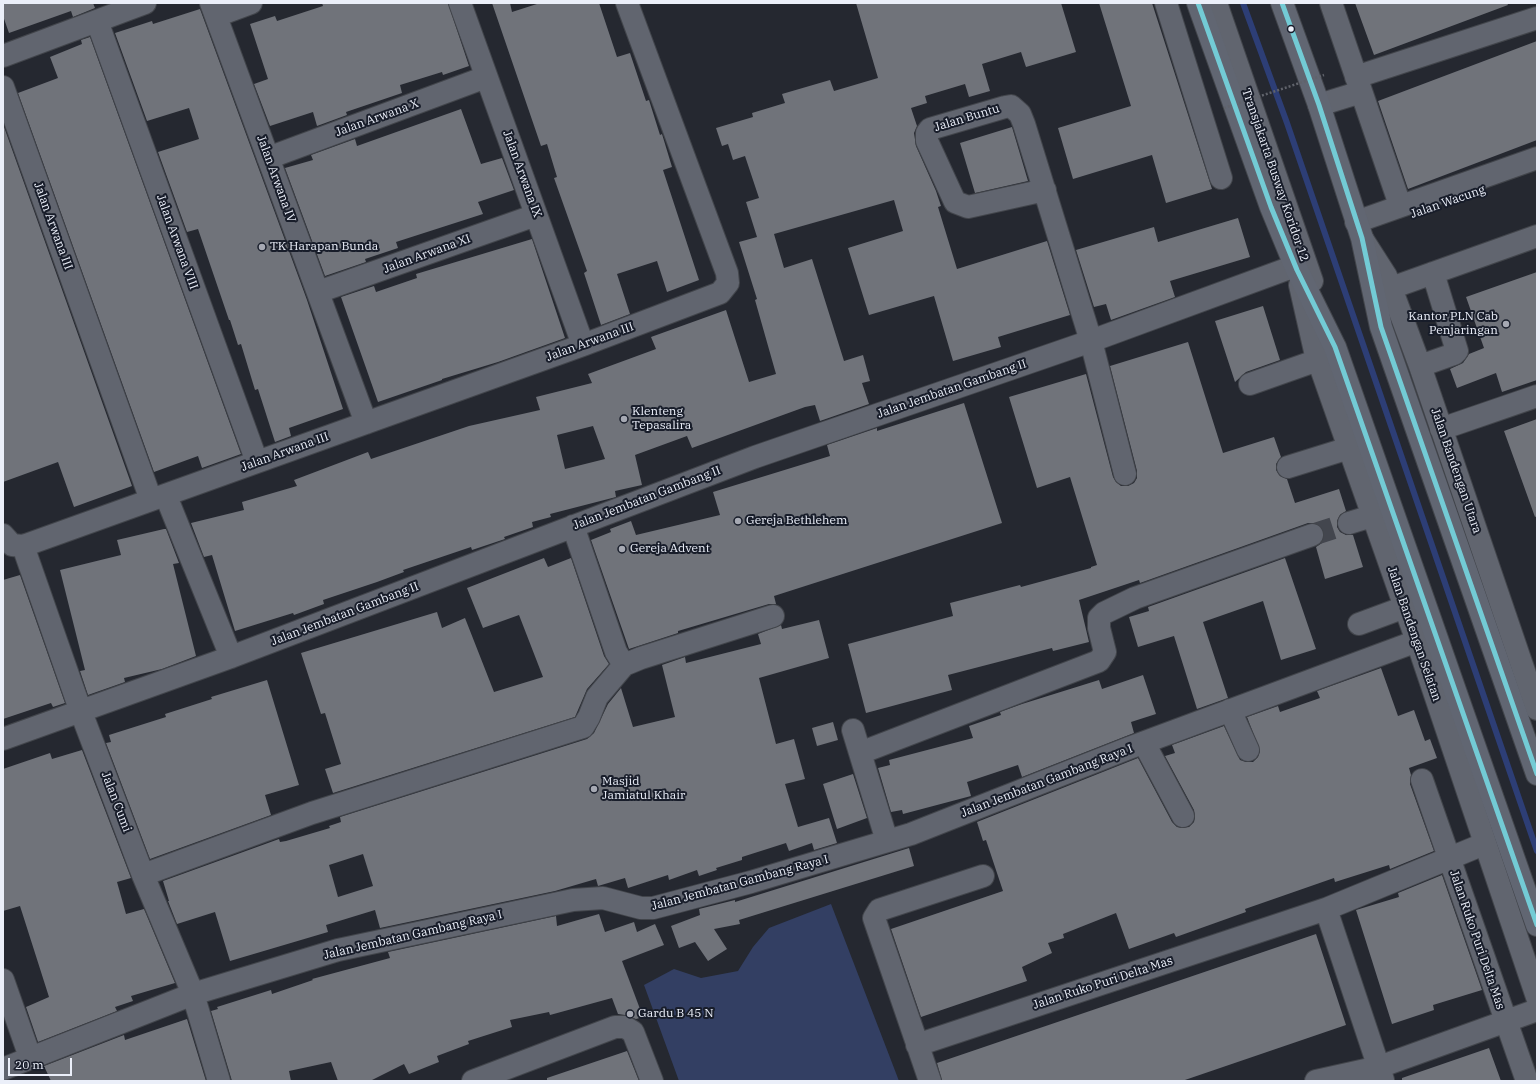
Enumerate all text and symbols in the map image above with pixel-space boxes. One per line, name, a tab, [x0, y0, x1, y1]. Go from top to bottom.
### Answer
unlabelled marker	[1286, 24, 1296, 34]
street label: Transjakarta Busway Koridor 12	[1239, 86, 1311, 264]
street label: Jalan Arwana X	[334, 96, 420, 140]
street label: Jalan Buntu	[933, 101, 1001, 135]
street label: Jalan Arwana IX	[500, 129, 544, 219]
street label: Jalan Arwana IV	[254, 134, 298, 224]
street label: Jalan Arwana III	[31, 180, 75, 272]
street label: Jalan Wacung	[1409, 183, 1487, 221]
street label: Jalan Arwana VIII	[153, 193, 201, 291]
street label: Jalan Arwana XI	[382, 232, 472, 276]
place label: TK Harapan Bunda	[270, 240, 378, 254]
marker: TK Harapan Bunda	[257, 242, 267, 252]
place label: Kantor PLN Cab Penjaringan	[1408, 310, 1498, 338]
marker: Kantor PLN Cab Penjaringan	[1501, 319, 1511, 329]
street label: Jalan Arwana III	[544, 320, 636, 364]
street label: Jalan Jembatan Gambang II	[876, 357, 1028, 421]
place label: Klenteng Tepasalira	[632, 405, 691, 433]
street label: Jalan Bandengan Utara	[1428, 407, 1484, 535]
marker: Klenteng Tepasalira	[619, 414, 629, 424]
street label: Jalan Arwana III	[239, 430, 331, 474]
street label: Jalan Jembatan Gambang II	[571, 463, 723, 533]
place label: Gereja Bethlehem	[746, 514, 847, 528]
marker: Gereja Bethlehem	[733, 516, 743, 526]
place label: Gereja Advent	[630, 542, 710, 556]
marker: Gereja Advent	[617, 544, 627, 554]
street label: Jalan Bandengan Selatan	[1384, 565, 1444, 703]
street label: Jalan Jembatan Gambang II	[269, 579, 421, 649]
street label: Jalan Jembatan Gambang Raya I	[959, 742, 1135, 820]
street label: Jalan Cumi	[98, 770, 134, 834]
place label: Masjid Jamiatul Khair	[602, 775, 685, 803]
marker: Masjid Jamiatul Khair	[589, 784, 599, 794]
street label: Jalan Jembatan Gambang Raya I	[650, 852, 830, 914]
street label: Jalan Ruko Puri Delta Mas	[1446, 869, 1508, 1011]
street label: Jalan Jembatan Gambang Raya I	[322, 907, 504, 963]
street label: Jalan Ruko Puri Delta Mas	[1031, 954, 1175, 1012]
place label: Gardu B 45 N	[638, 1007, 713, 1021]
marker: Gardu B 45 N	[625, 1009, 635, 1019]
scale bar	[10, 1050, 74, 1076]
text: 20 m	[15, 1057, 44, 1072]

